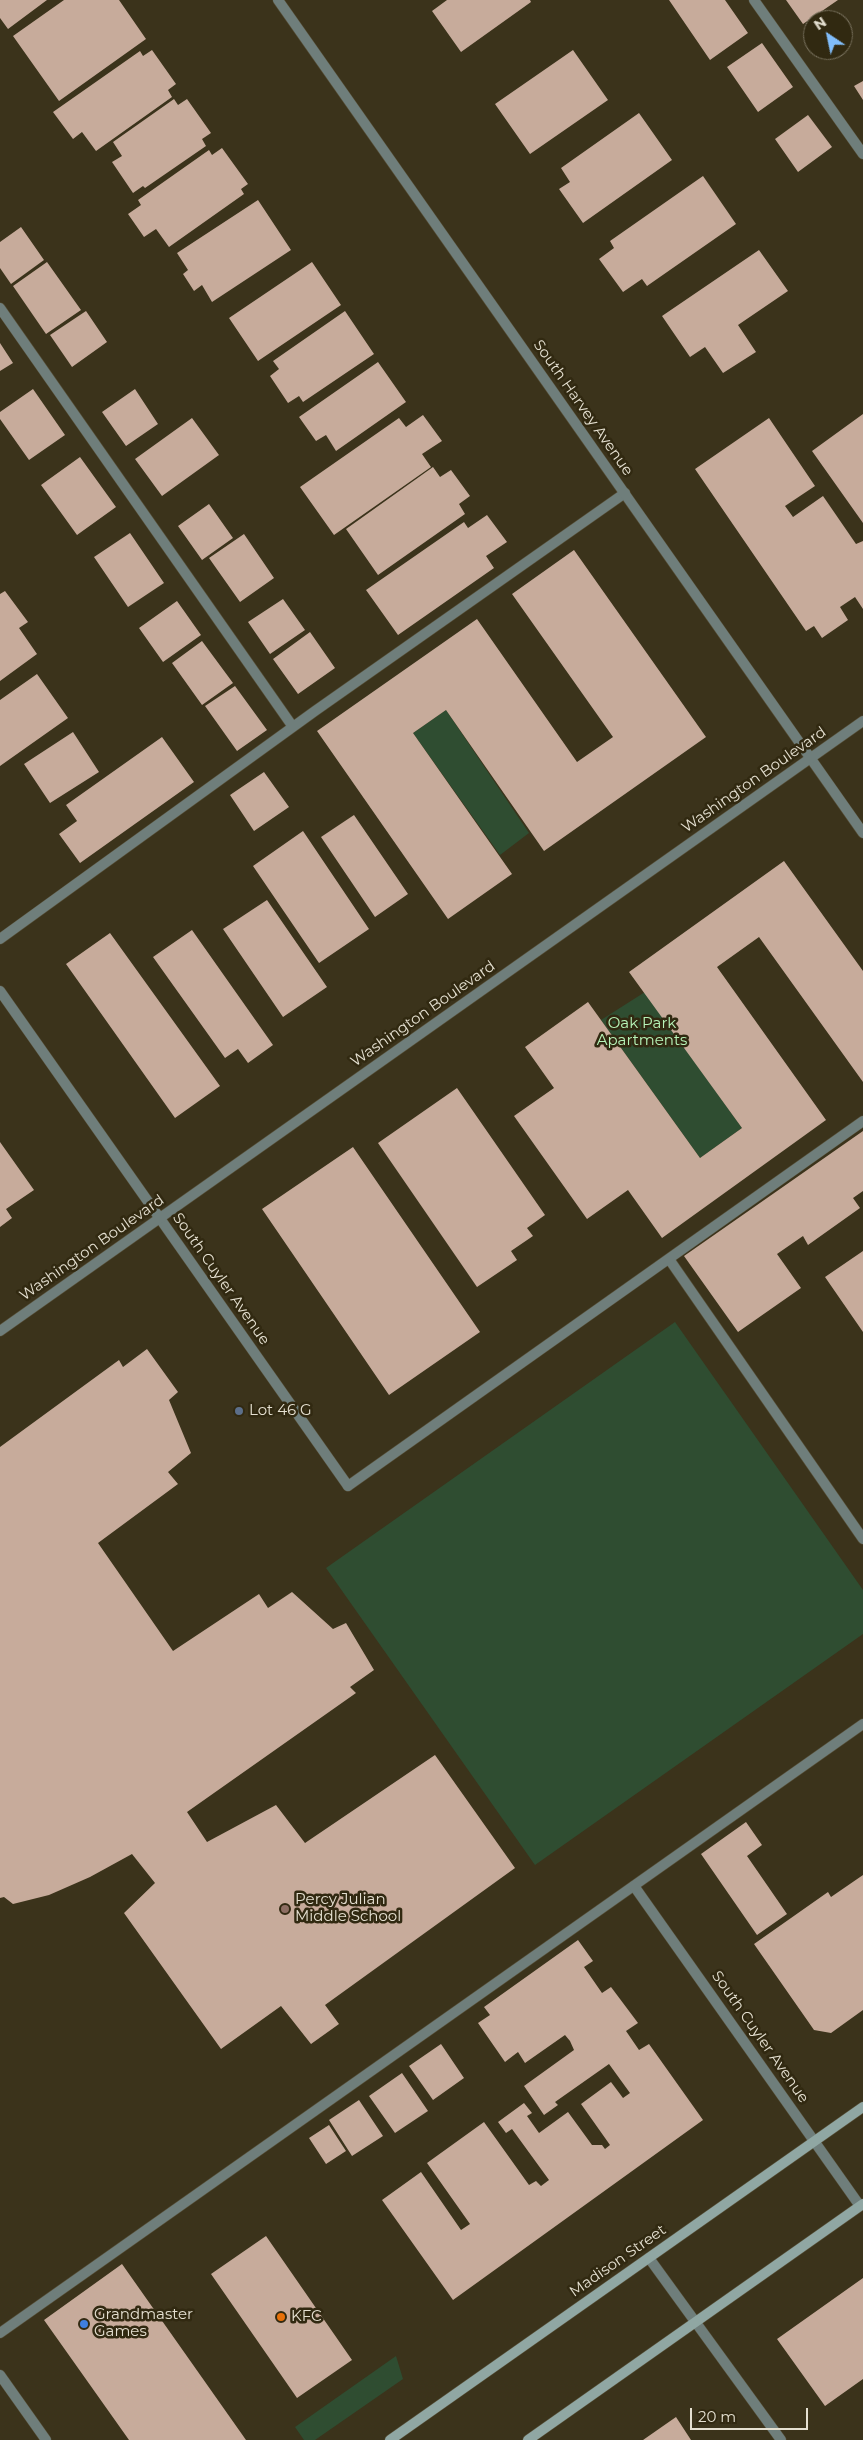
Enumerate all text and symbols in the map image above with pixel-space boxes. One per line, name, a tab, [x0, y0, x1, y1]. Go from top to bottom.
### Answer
north arrow	[803, 10, 853, 60]
text: N	[810, 13, 830, 34]
street label: South Harvey Avenue	[529, 337, 637, 479]
street label: Washington Boulevard	[678, 723, 830, 837]
street label: Washington Boulevard	[347, 957, 499, 1071]
park label: Oak Park Apartments	[597, 1015, 687, 1050]
street label: Washington Boulevard	[16, 1191, 168, 1305]
street label: South Cuyler Avenue	[169, 1210, 273, 1348]
place label: Lot 46 G	[249, 1402, 312, 1420]
marker: Lot 46 G	[233, 1405, 245, 1417]
place label: Percy Julian Middle School	[295, 1891, 401, 1926]
marker: Percy Julian Middle School	[279, 1903, 291, 1915]
street label: South Cuyler Avenue	[708, 1968, 812, 2106]
street label: Madison Street	[566, 2221, 670, 2301]
place label: Grandmaster Games	[94, 2306, 193, 2341]
place label: KFC	[291, 2308, 322, 2326]
marker: KFC	[275, 2311, 287, 2323]
marker: Grandmaster Games	[78, 2318, 90, 2330]
scale bar	[693, 2398, 810, 2430]
text: 20 m	[698, 2407, 736, 2426]

